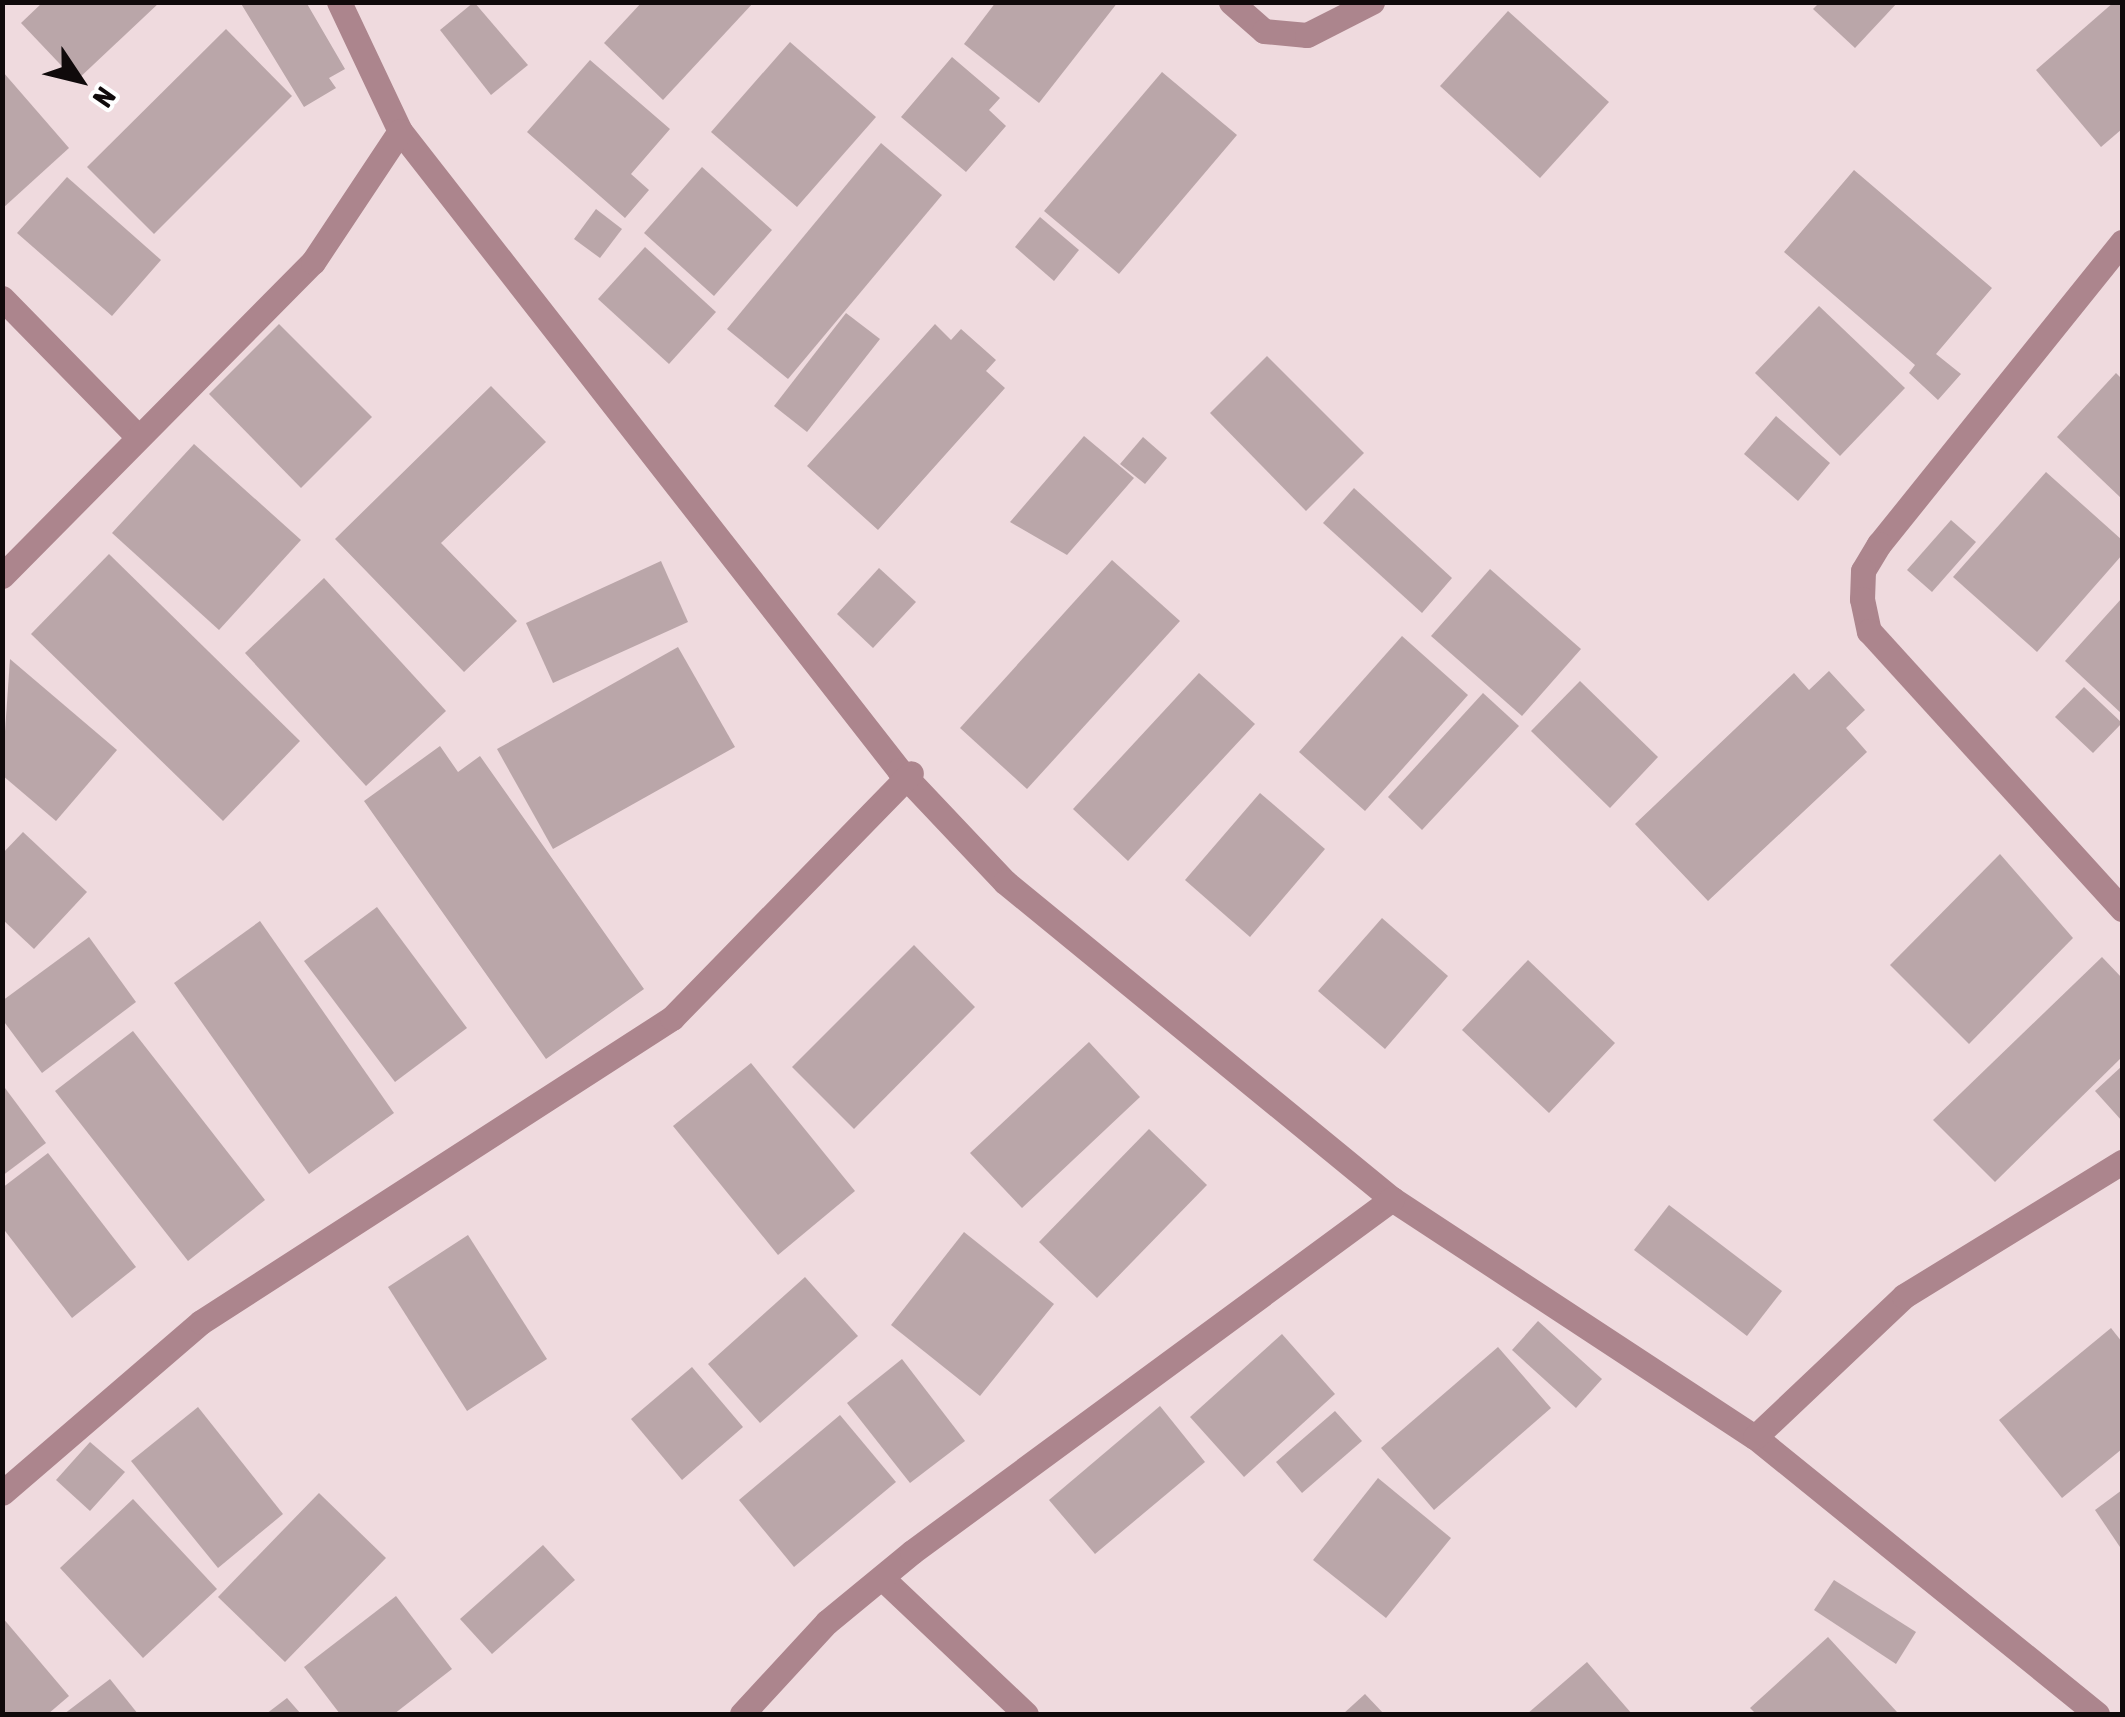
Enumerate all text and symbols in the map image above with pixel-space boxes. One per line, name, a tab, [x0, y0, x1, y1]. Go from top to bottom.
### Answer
north arrow	[30, 30, 130, 130]
text: N	[87, 81, 122, 113]

